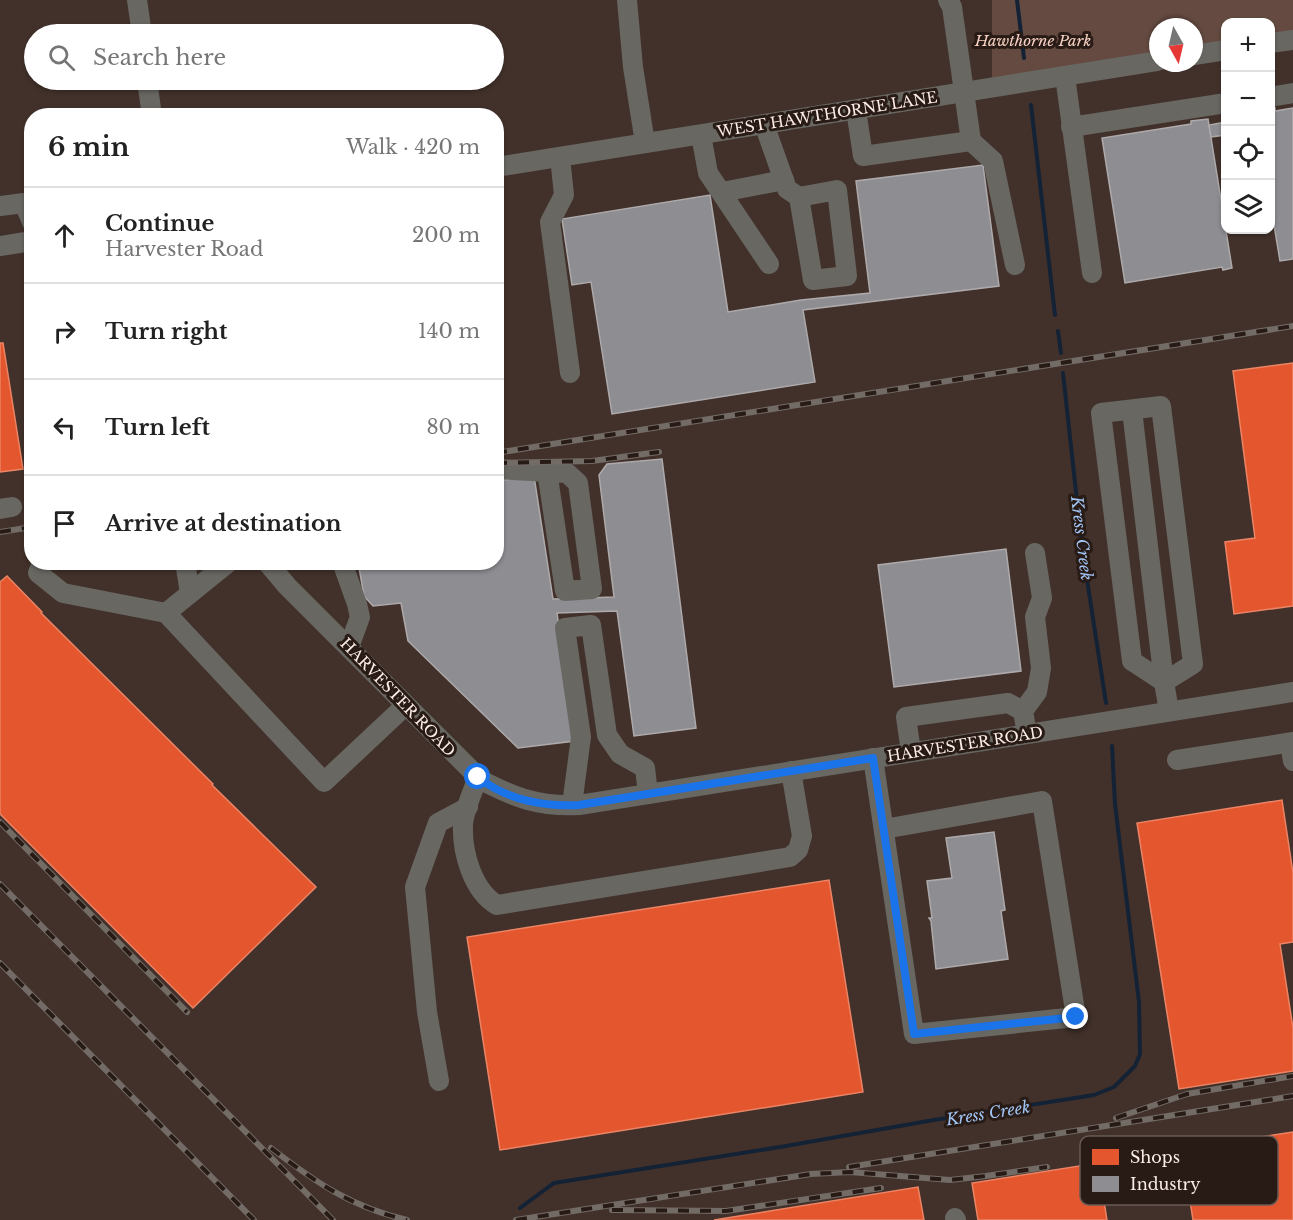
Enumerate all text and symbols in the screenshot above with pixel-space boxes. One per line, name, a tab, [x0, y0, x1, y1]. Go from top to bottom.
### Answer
north arrow	[1149, 18, 1203, 72]
map controls	[1221, 18, 1275, 234]
button: +	[1221, 18, 1275, 72]
search box	[24, 24, 504, 90]
park label: Hawthorne Park	[974, 31, 1091, 50]
icon: search	[45, 41, 78, 74]
text: Search here	[93, 44, 226, 71]
button: −	[1221, 72, 1275, 126]
street label: WEST HAWTHORNE LANE	[714, 87, 939, 141]
button: locate	[1221, 126, 1275, 180]
text: 6 min	[48, 131, 129, 163]
text: Walk · 420 m	[346, 135, 480, 159]
button: layers	[1221, 180, 1275, 234]
text: Continue	[105, 210, 214, 237]
icon: ahead	[48, 219, 81, 252]
text: 200 m	[412, 223, 480, 247]
text: Harvester Road	[105, 237, 263, 261]
icon: right	[48, 315, 81, 348]
text: Turn right	[105, 318, 227, 345]
text: 140 m	[418, 319, 480, 343]
icon: left	[48, 411, 81, 444]
text: Turn left	[105, 414, 210, 441]
text: 80 m	[426, 415, 480, 439]
water label: Kress Creek	[1067, 494, 1097, 581]
icon: arrive	[48, 507, 81, 540]
text: Arrive at destination	[105, 510, 342, 537]
street label: HARVESTER ROAD	[336, 634, 460, 760]
street label: HARVESTER ROAD	[886, 722, 1044, 766]
route start	[464, 763, 490, 789]
route end	[1062, 1003, 1088, 1029]
water label: Kress Creek	[944, 1096, 1031, 1130]
legend	[1080, 1136, 1278, 1205]
text: Shops	[1130, 1147, 1180, 1167]
text: Industry	[1130, 1174, 1201, 1194]

